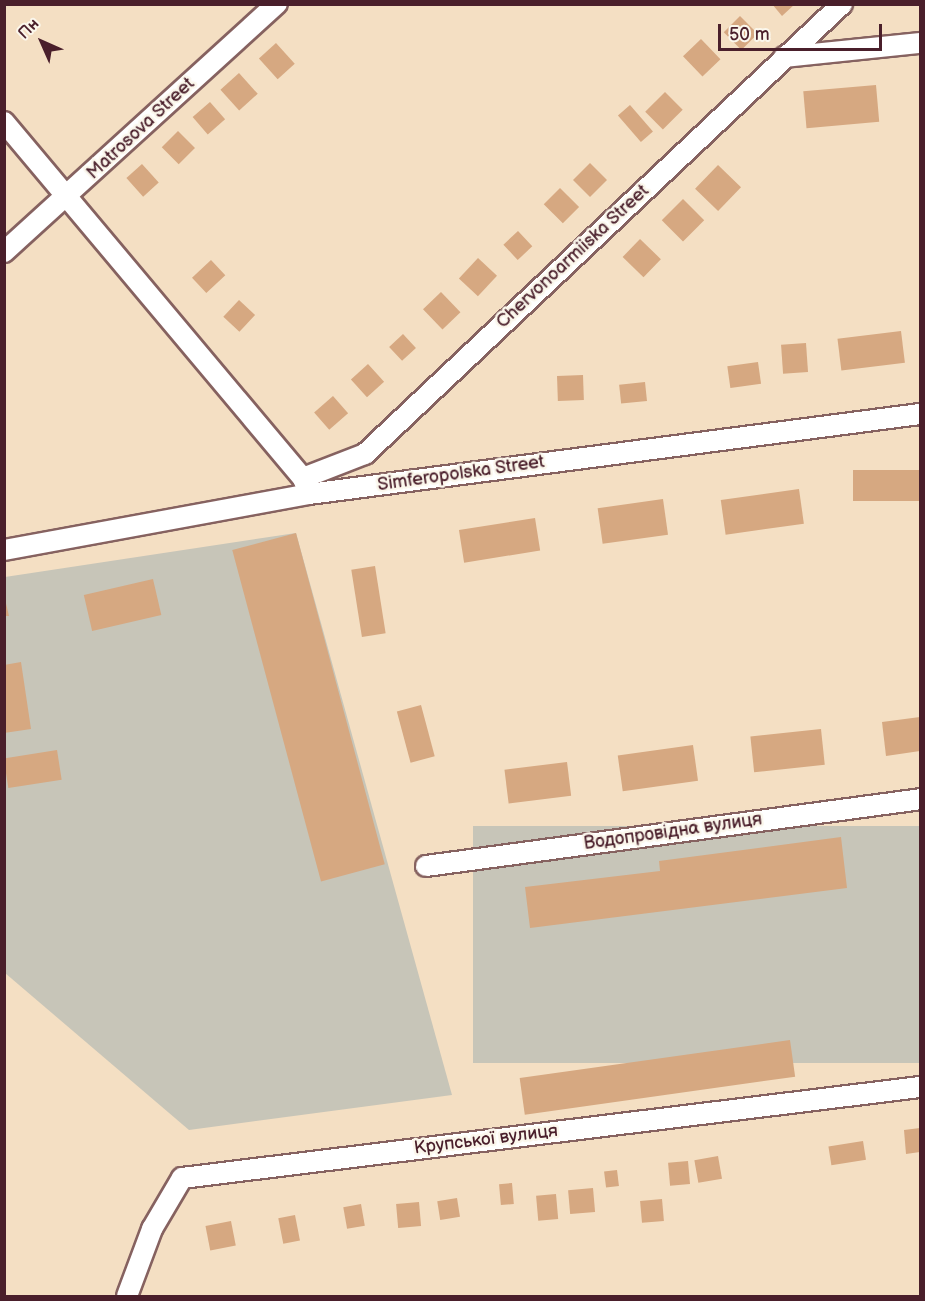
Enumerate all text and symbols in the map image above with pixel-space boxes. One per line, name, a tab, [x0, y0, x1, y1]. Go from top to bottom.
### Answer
north arrow	[12, 12, 72, 72]
scale bar	[721, 12, 884, 50]
text: Пн	[15, 15, 43, 43]
text: 50 m	[729, 24, 770, 45]
street label: Matrosova Street	[83, 74, 199, 184]
street label: Chervonoarmiiska Street	[492, 181, 654, 333]
street label: Simferopolska Street	[376, 452, 546, 496]
street label: Водопровідна вулиця	[583, 809, 763, 855]
street label: Крупської вулиця	[413, 1120, 559, 1160]

